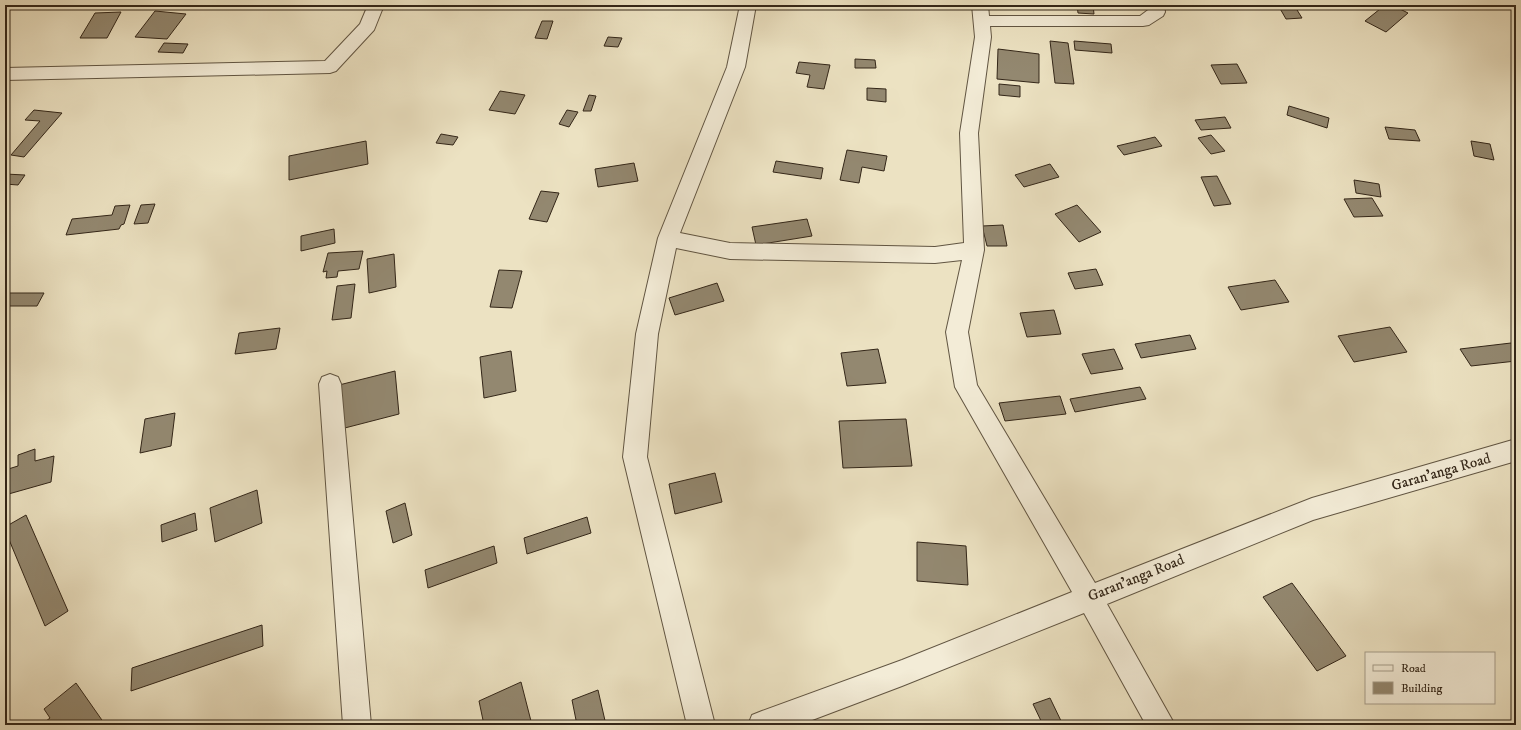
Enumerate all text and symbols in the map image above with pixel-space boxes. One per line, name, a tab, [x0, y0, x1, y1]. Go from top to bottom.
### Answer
street label: Garan'anga Road	[1389, 449, 1493, 495]
street label: Garan'anga Road	[1085, 550, 1187, 606]
legend	[1365, 652, 1495, 704]
text: Road	[1401, 661, 1426, 676]
text: Building	[1401, 681, 1442, 696]

